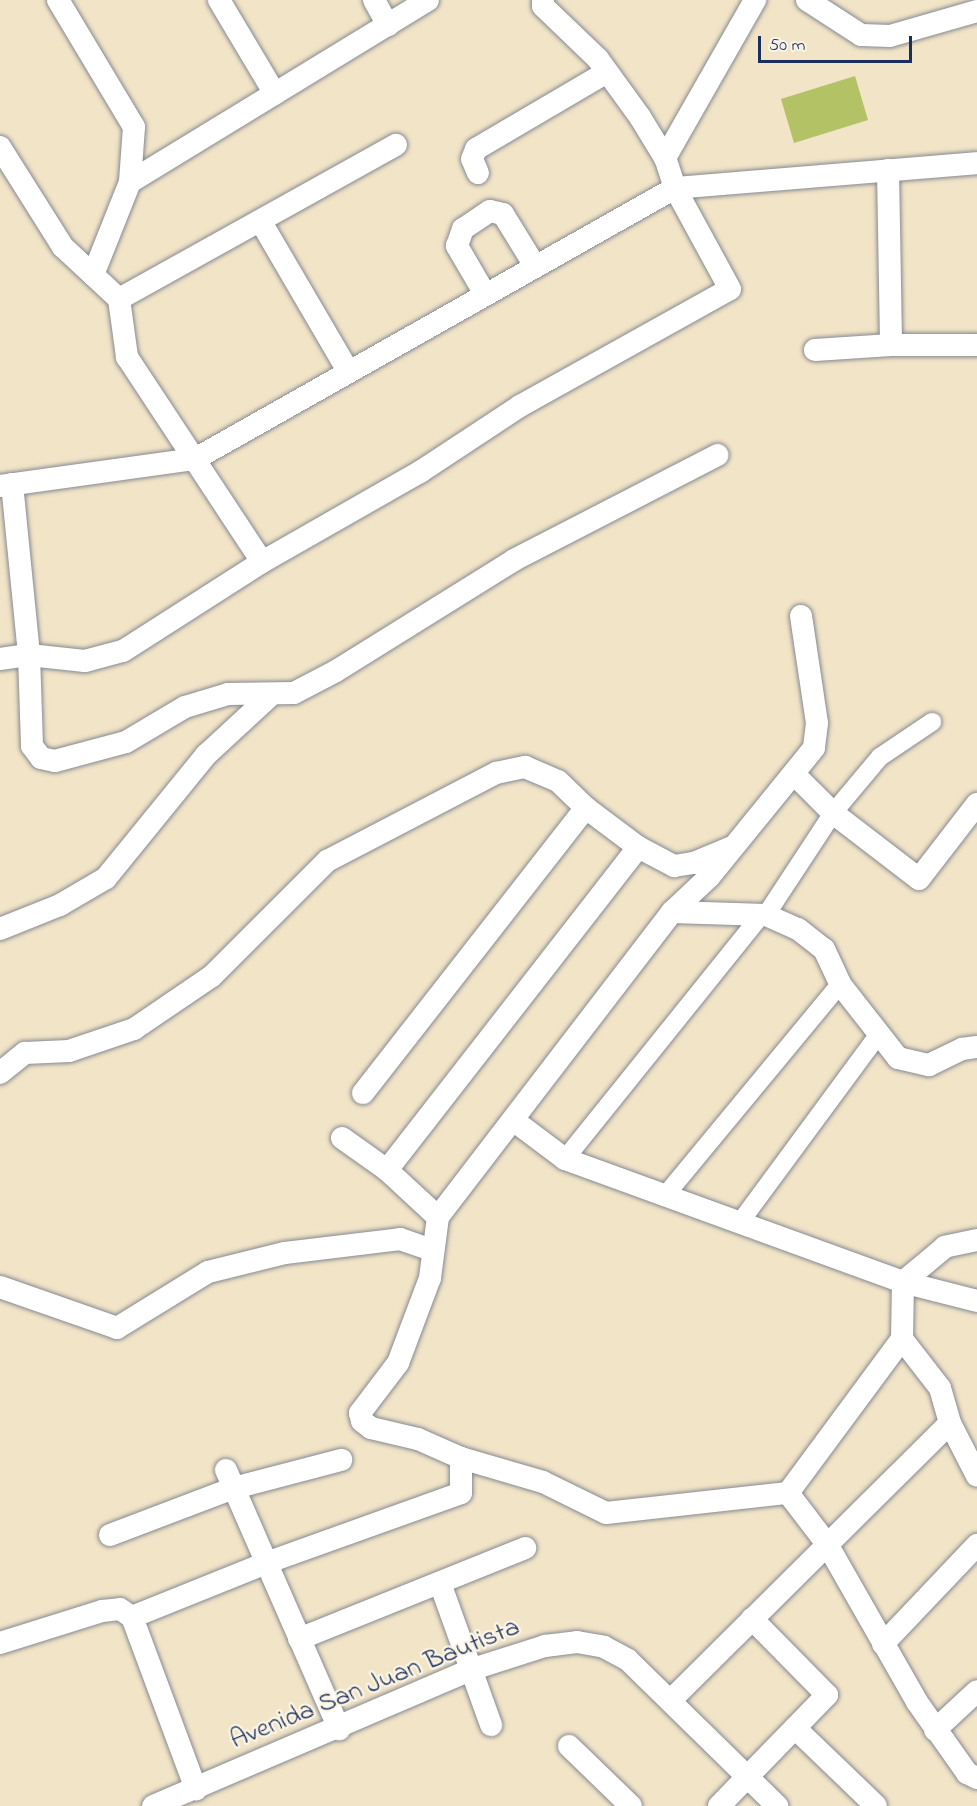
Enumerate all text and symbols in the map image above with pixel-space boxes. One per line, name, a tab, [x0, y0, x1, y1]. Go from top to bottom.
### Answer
scale bar	[761, 24, 916, 62]
text: 50 m	[769, 33, 806, 59]
street label: Avenida San Juan Bautista	[226, 1611, 524, 1757]

